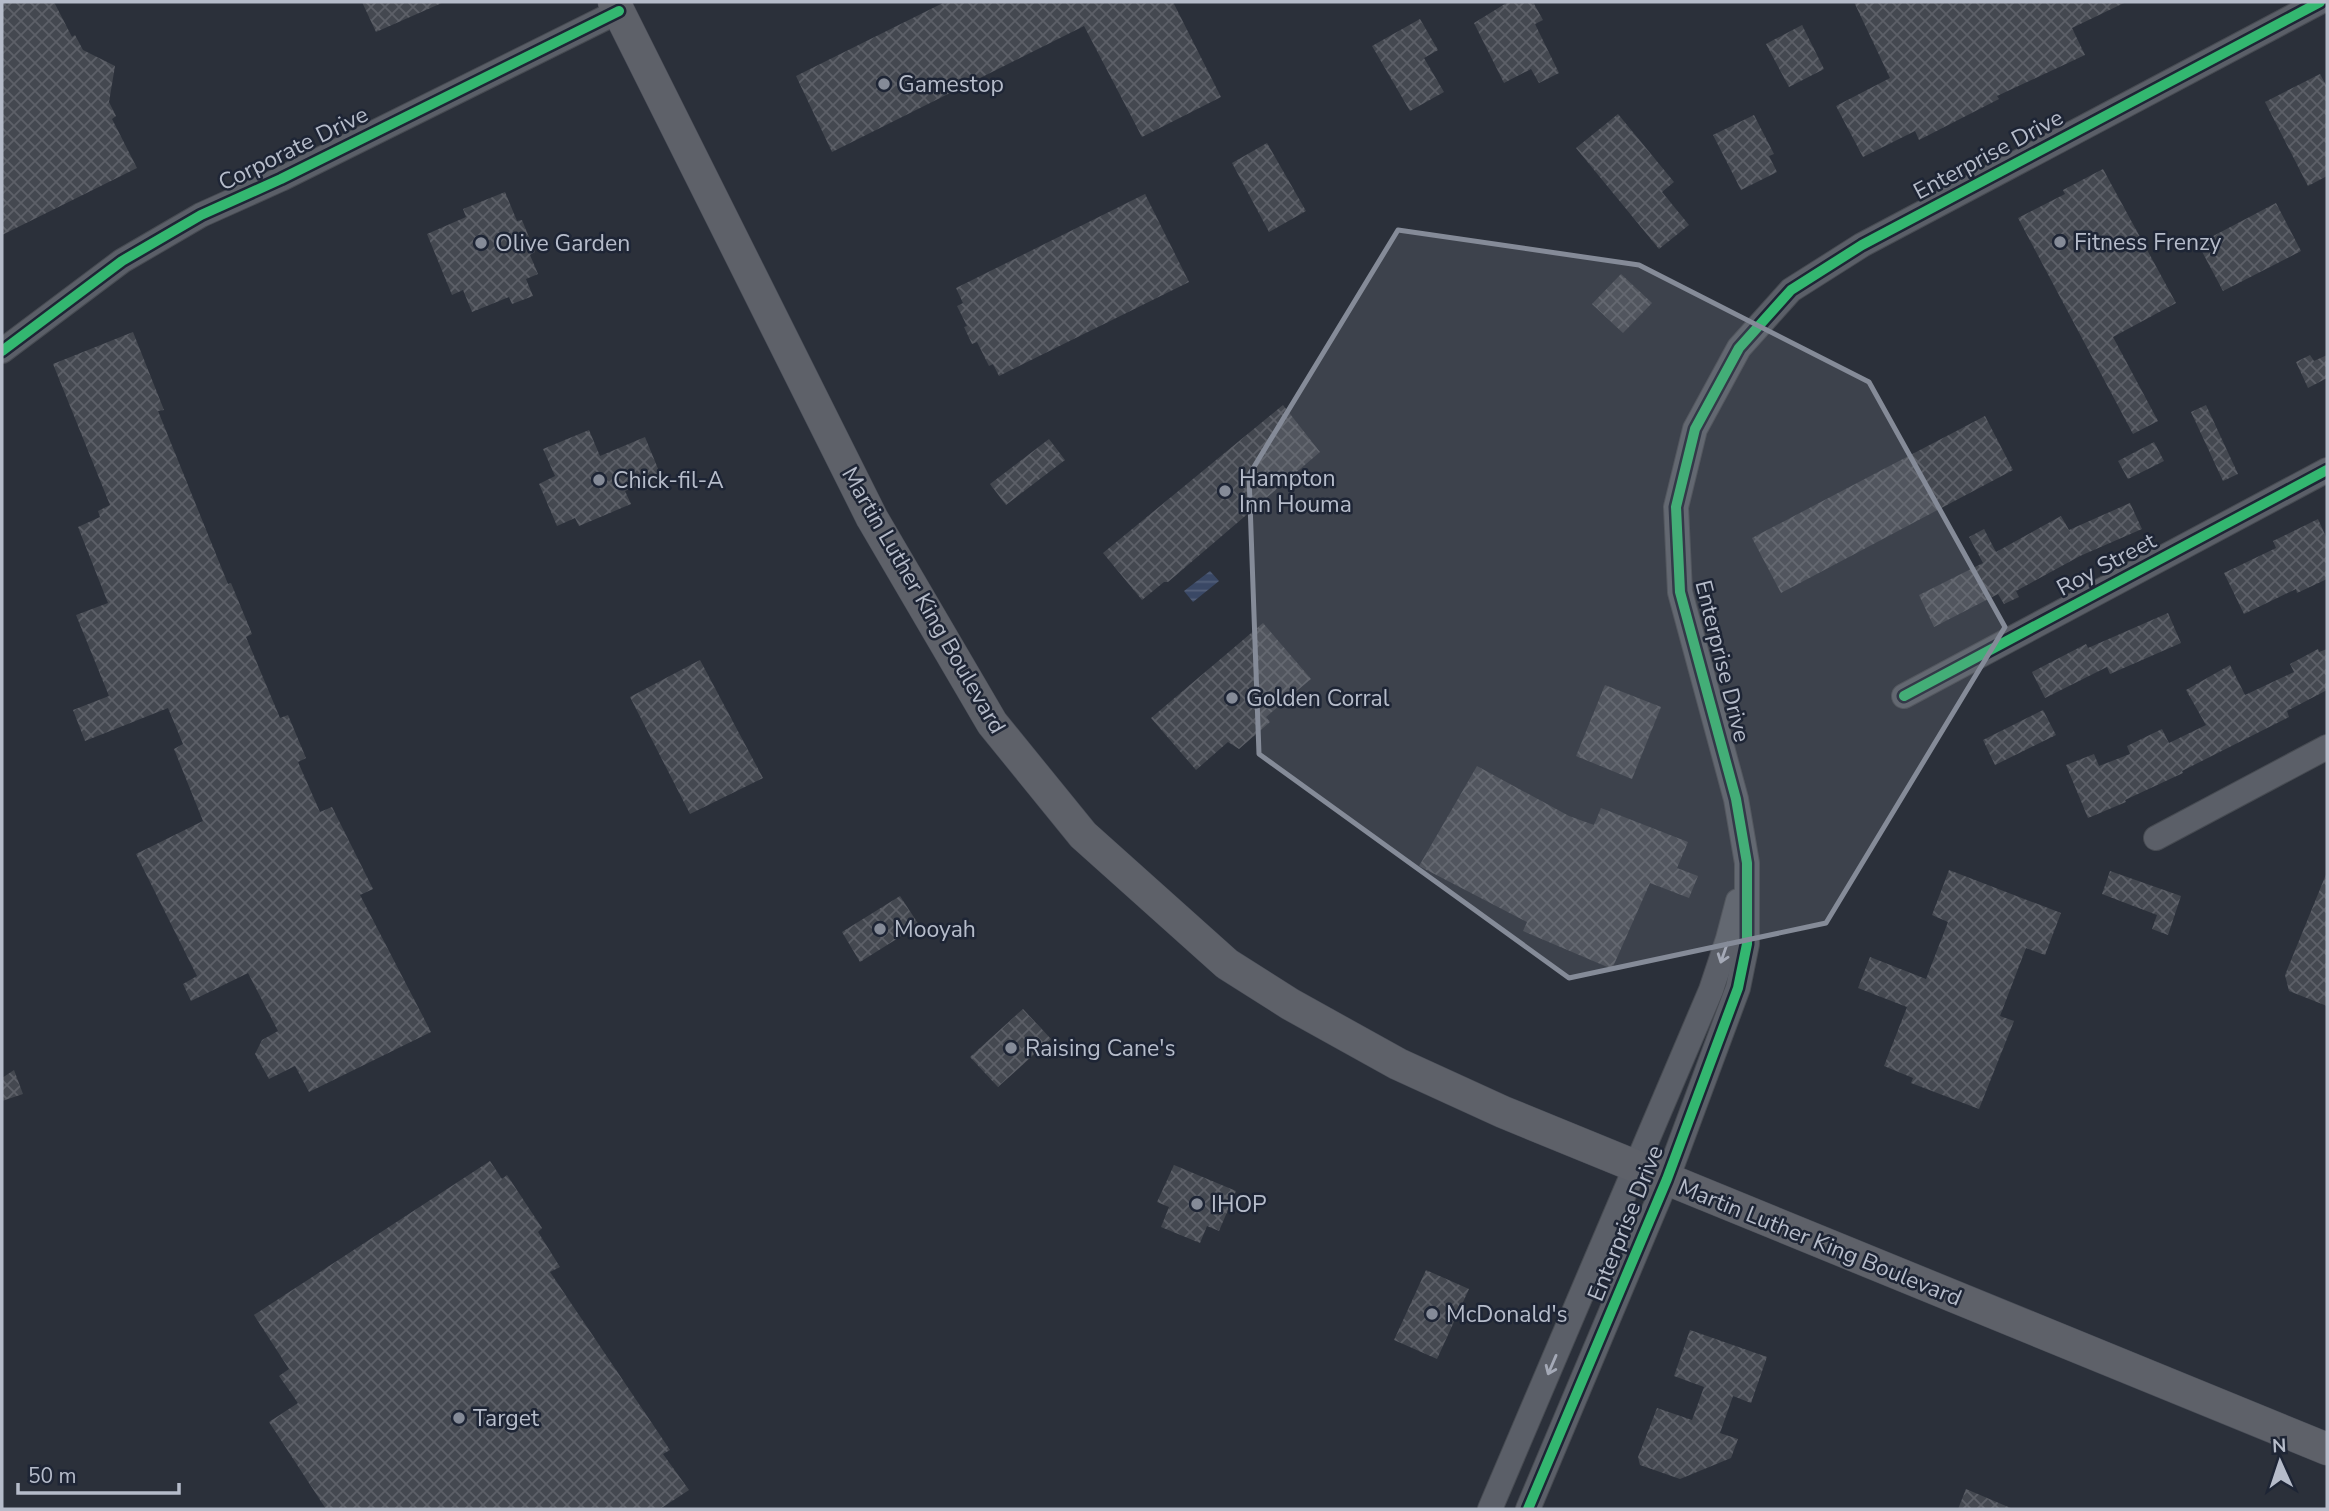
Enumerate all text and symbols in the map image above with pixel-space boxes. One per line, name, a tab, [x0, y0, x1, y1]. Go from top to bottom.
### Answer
place label: Gamestop	[898, 69, 1004, 100]
marker: Gamestop	[876, 76, 892, 92]
street label: Corporate Drive	[213, 99, 373, 198]
street label: Enterprise Drive	[1908, 102, 2069, 207]
place label: Fitness Frenzy	[2074, 227, 2222, 258]
place label: Olive Garden	[495, 228, 630, 259]
marker: Fitness Frenzy	[2052, 234, 2068, 250]
marker: Olive Garden	[473, 235, 489, 251]
street label: Martin Luther King Boulevard	[834, 461, 1013, 739]
place label: Hampton Inn Houma	[1239, 463, 1352, 520]
place label: Chick-fil-A	[613, 465, 724, 496]
marker: Chick-fil-A	[591, 472, 607, 488]
marker: Hampton Inn Houma	[1217, 483, 1233, 499]
street label: Roy Street	[2051, 525, 2162, 604]
street label: Enterprise Drive	[1687, 577, 1758, 745]
place label: Golden Corral	[1246, 683, 1390, 714]
marker: Golden Corral	[1224, 690, 1240, 706]
place label: Mooyah	[894, 914, 976, 945]
marker: Mooyah	[872, 921, 888, 937]
one-way arrow	[1717, 941, 1729, 963]
place label: Raising Cane's	[1025, 1033, 1175, 1064]
marker: Raising Cane's	[1003, 1040, 1019, 1056]
street label: Enterprise Drive	[1580, 1141, 1671, 1306]
street label: Martin Luther King Boulevard	[1673, 1171, 1966, 1314]
place label: IHOP	[1211, 1189, 1267, 1220]
marker: IHOP	[1189, 1196, 1205, 1212]
place label: McDonald's	[1446, 1299, 1568, 1330]
marker: McDonald's	[1424, 1306, 1440, 1322]
one-way arrow	[1545, 1354, 1558, 1375]
place label: Target	[473, 1403, 540, 1434]
marker: Target	[451, 1410, 467, 1426]
north arrow	[2245, 1427, 2315, 1497]
text: N	[2271, 1433, 2287, 1459]
scale bar	[18, 1452, 178, 1496]
text: 50 m	[28, 1462, 77, 1490]

